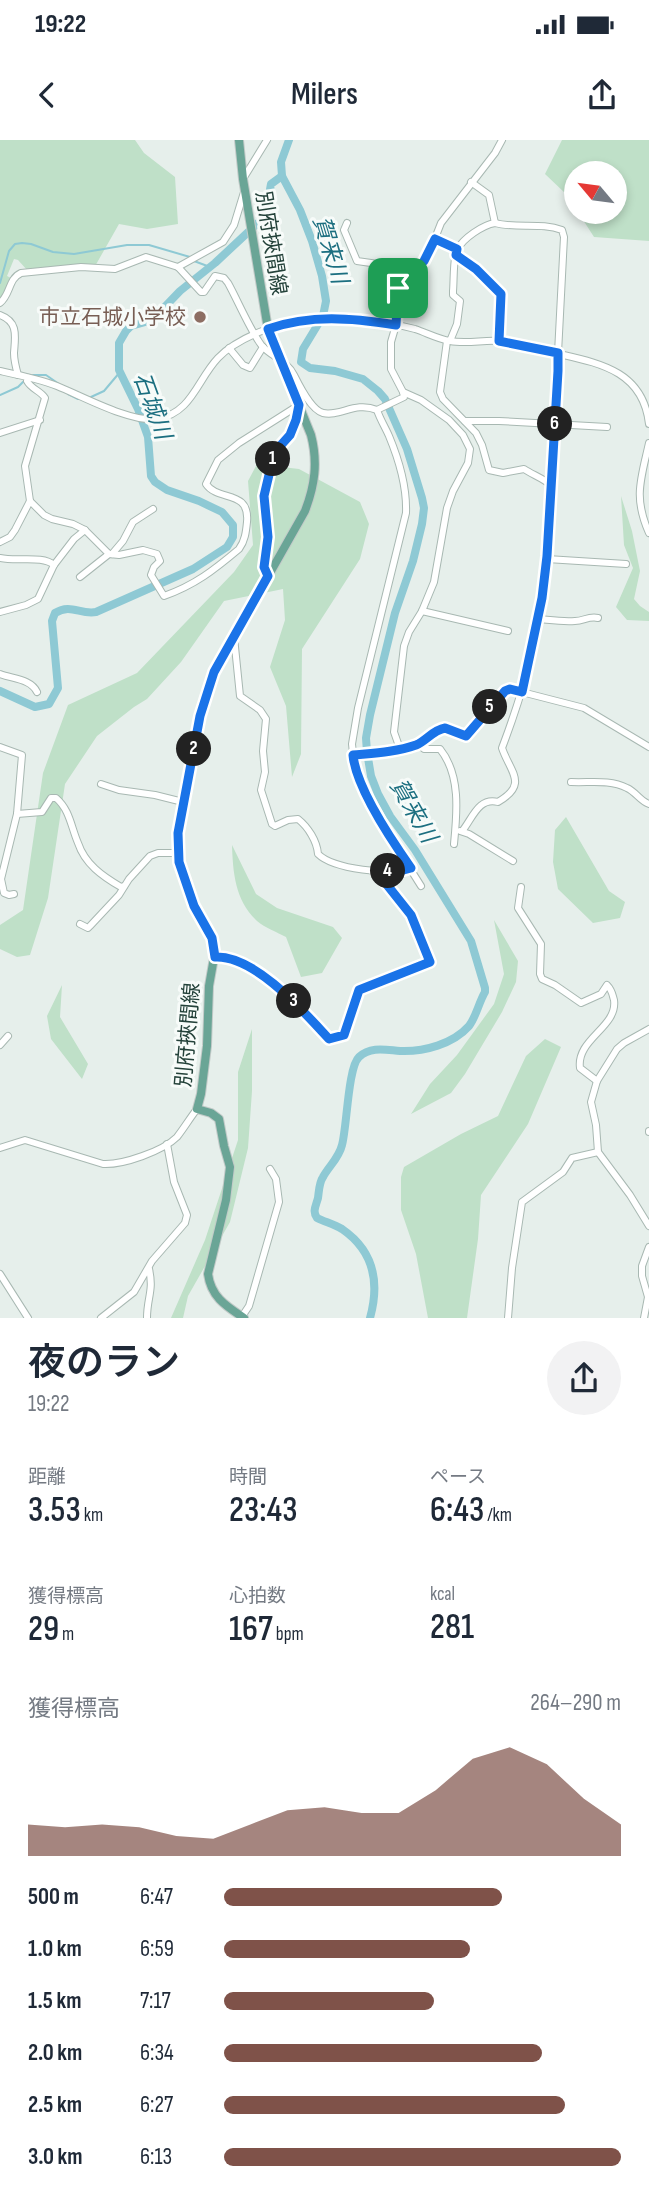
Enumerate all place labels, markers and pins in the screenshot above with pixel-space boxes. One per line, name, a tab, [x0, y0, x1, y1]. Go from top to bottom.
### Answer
pin	[368, 258, 428, 318]
place label: 市立石城小学校	[39, 305, 186, 330]
marker: 市立石城小学校	[192, 309, 208, 325]
pin: 6	[538, 406, 572, 442]
pin: 1	[256, 442, 290, 476]
pin: 5	[472, 690, 508, 724]
pin: 2	[176, 732, 212, 766]
pin: 4	[370, 854, 406, 888]
pin: 3	[276, 984, 312, 1018]

